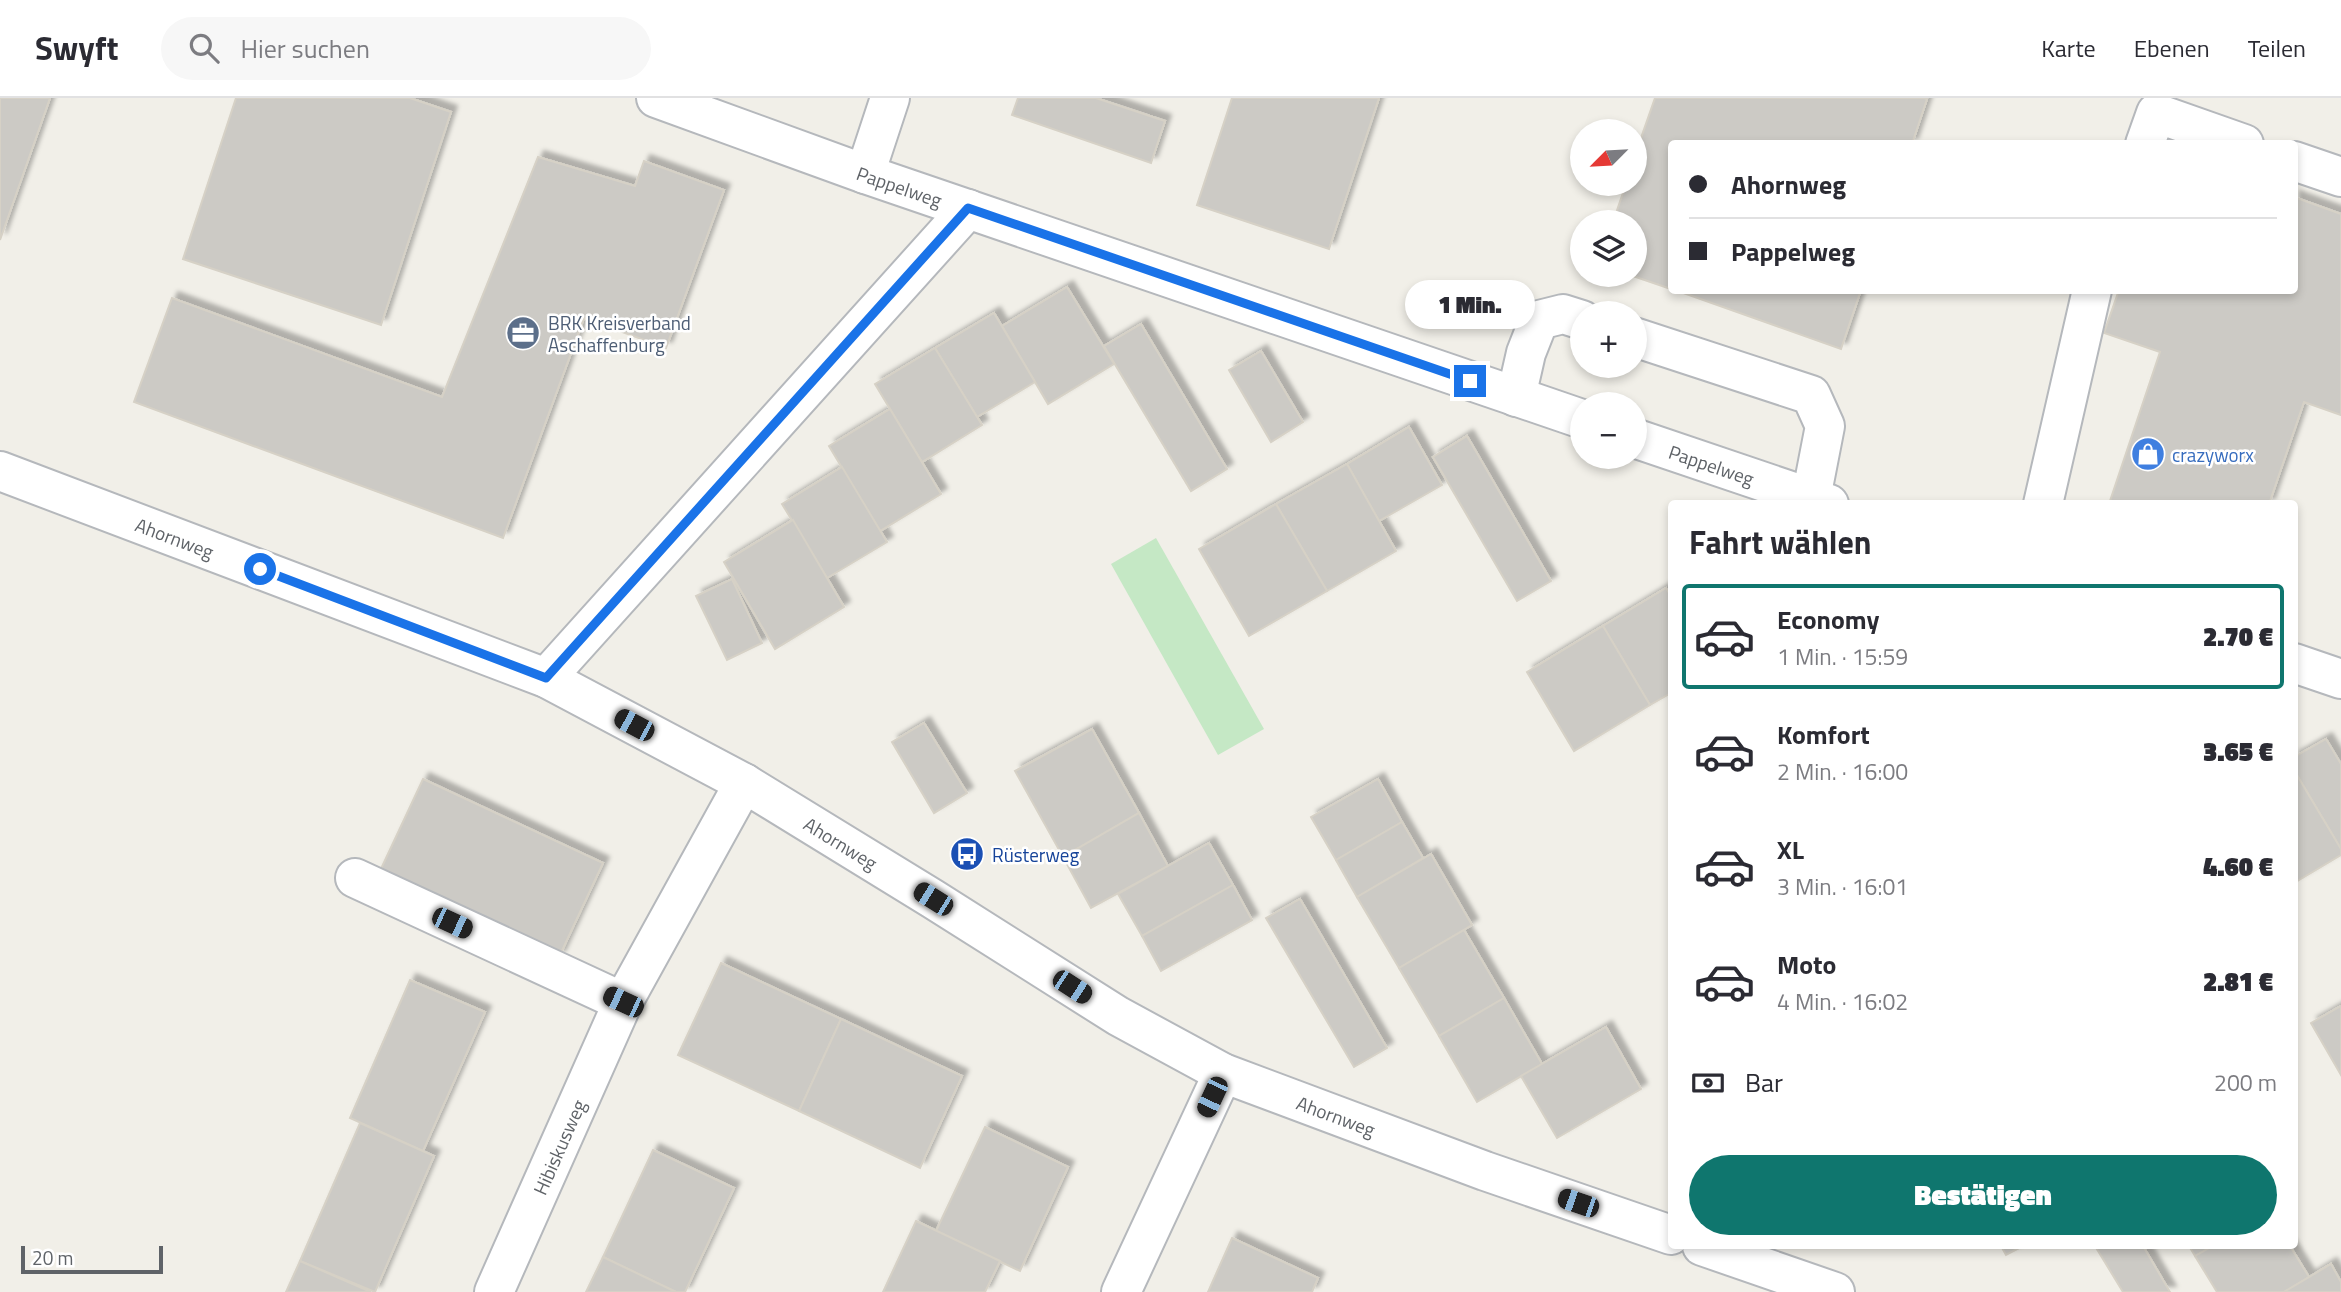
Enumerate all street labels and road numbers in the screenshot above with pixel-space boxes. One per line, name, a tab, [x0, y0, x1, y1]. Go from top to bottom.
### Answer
street label: Pappelweg	[853, 158, 946, 214]
street label: Pappelweg	[1665, 436, 1758, 492]
street label: Ahornweg	[131, 509, 219, 565]
street label: Ahornweg	[799, 809, 884, 877]
street label: Ahornweg	[1293, 1087, 1380, 1143]
street label: Hibiskusweg	[525, 1094, 593, 1199]

